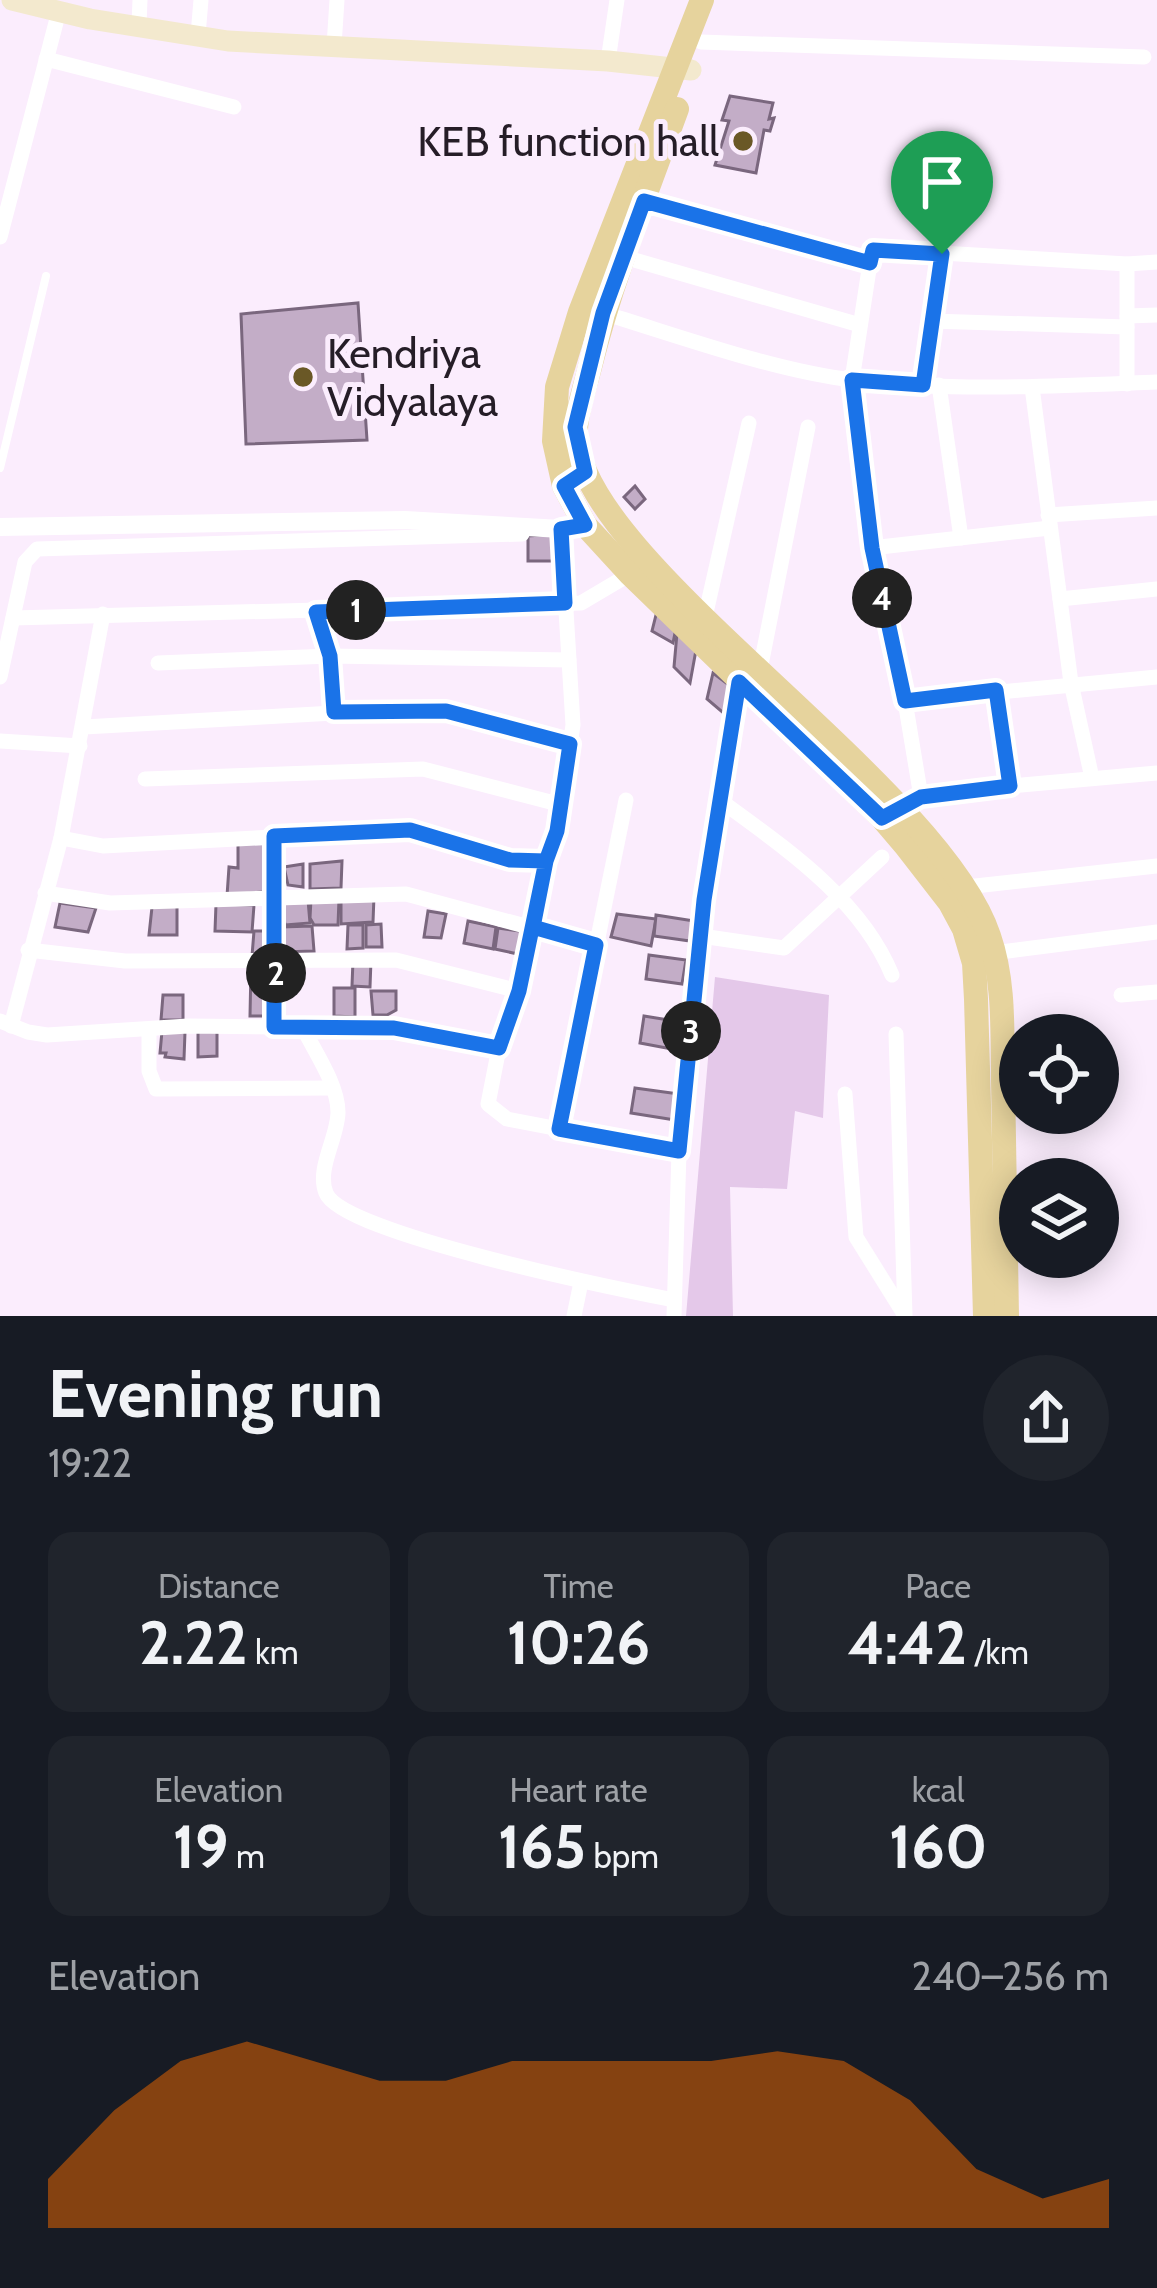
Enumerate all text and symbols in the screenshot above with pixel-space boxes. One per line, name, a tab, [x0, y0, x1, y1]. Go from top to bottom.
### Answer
place label: KEB function hall	[417, 115, 719, 167]
marker: KEB function hall	[730, 128, 756, 154]
pin	[891, 131, 993, 254]
icon: arrive	[909, 149, 975, 215]
place label: Kendriya Vidyalaya	[327, 327, 498, 427]
marker: Kendriya Vidyalaya	[290, 364, 316, 390]
pin: 4	[852, 568, 912, 628]
text: 4	[872, 578, 892, 618]
pin: 1	[326, 580, 386, 640]
text: 1	[350, 590, 362, 630]
pin: 2	[246, 943, 306, 1003]
text: 2	[267, 953, 285, 993]
pin: 3	[661, 1001, 721, 1061]
text: 3	[682, 1011, 700, 1051]
map controls	[999, 1014, 1119, 1278]
button: locate	[999, 1014, 1119, 1134]
button: layers	[999, 1158, 1119, 1278]
text: Evening run	[48, 1353, 383, 1434]
button: share	[983, 1355, 1109, 1481]
text: 19:22	[48, 1439, 132, 1487]
text: Distance	[158, 1566, 280, 1606]
text: Time	[543, 1566, 614, 1606]
text: Pace	[905, 1566, 971, 1606]
text: 2.22	[139, 1606, 248, 1679]
text: 10:26	[507, 1606, 650, 1679]
text: 4:42	[847, 1606, 967, 1679]
text: km	[248, 1632, 299, 1672]
text: /km	[967, 1632, 1029, 1672]
text: Elevation	[154, 1770, 283, 1810]
text: Heart rate	[509, 1770, 648, 1810]
text: kcal	[912, 1770, 964, 1810]
text: 19	[173, 1810, 229, 1883]
text: 165	[498, 1810, 586, 1883]
text: 160	[889, 1810, 987, 1883]
text: m	[229, 1836, 265, 1876]
text: bpm	[586, 1836, 659, 1876]
text: Elevation	[48, 1952, 200, 2000]
text: 240–256 m	[912, 1952, 1109, 2000]

